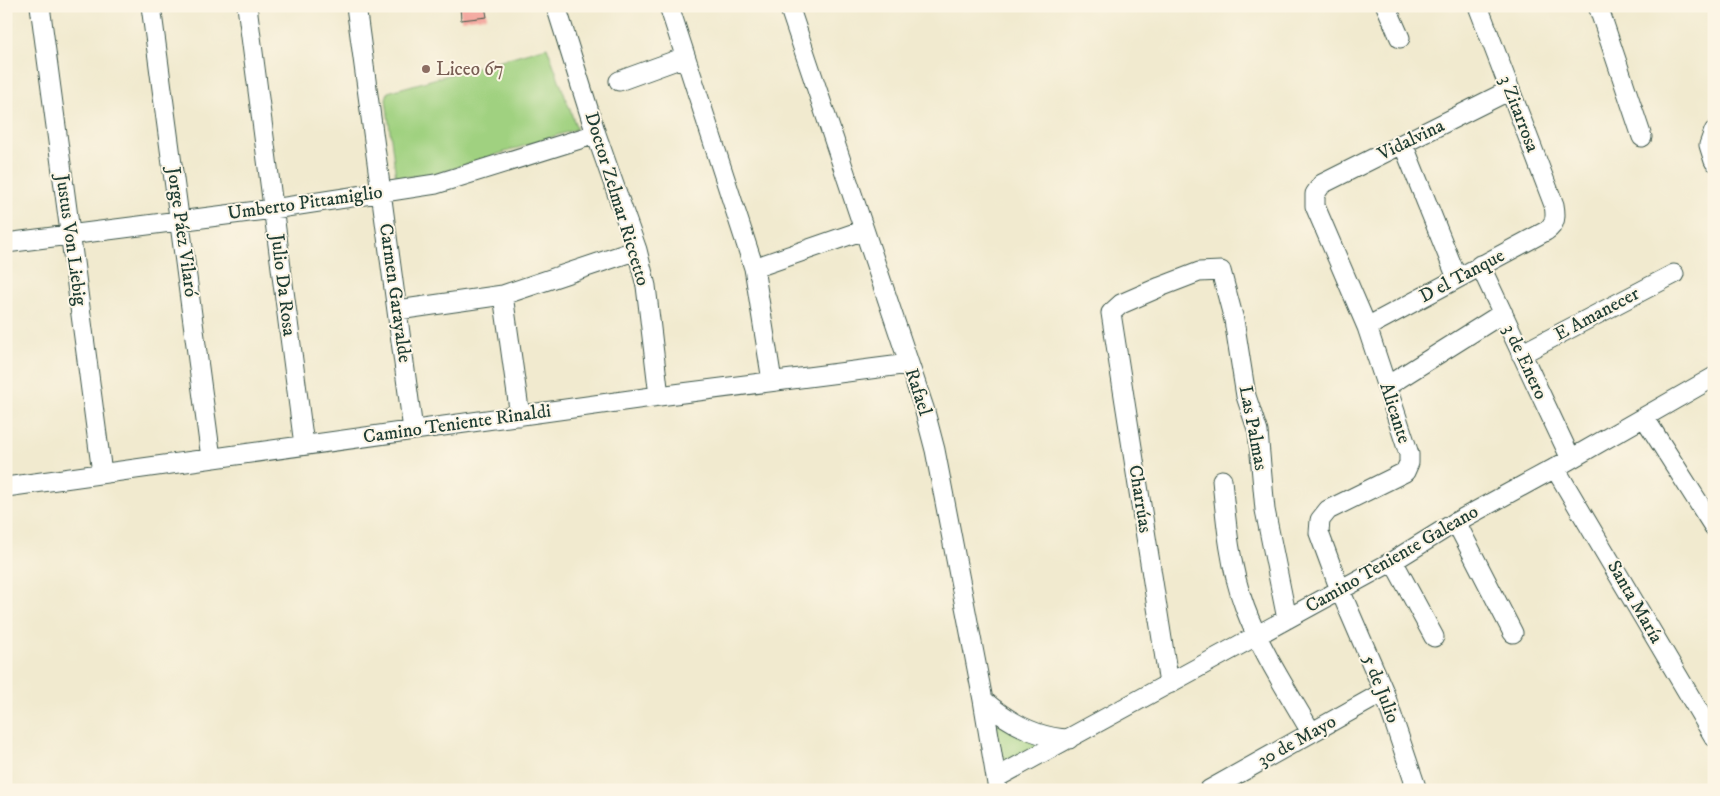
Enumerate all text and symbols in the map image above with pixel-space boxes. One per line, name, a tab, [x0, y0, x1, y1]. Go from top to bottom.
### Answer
place label: Liceo 67	[436, 58, 504, 81]
marker: Liceo 67	[420, 63, 432, 75]
street label: 3 Zitarrosa	[1494, 72, 1544, 156]
street label: Doctor Zelmar Riccetto	[580, 109, 654, 289]
street label: Vidalvina	[1373, 114, 1448, 166]
street label: Jorge Páez Vilaró	[161, 164, 202, 298]
street label: Justus Von Liebig	[50, 171, 92, 308]
street label: Umberto Pittamiglio	[226, 181, 384, 225]
street label: Carmen Garayalde	[374, 222, 416, 364]
street label: Julio Da Rosa	[265, 231, 301, 337]
street label: D el Tanque	[1416, 244, 1509, 309]
street label: E Amanecer	[1551, 282, 1643, 346]
street label: 3 de Enero	[1498, 321, 1552, 403]
street label: Rafael	[900, 365, 937, 419]
street label: Alicante	[1374, 380, 1416, 447]
street label: Las Palmas	[1234, 384, 1272, 472]
street label: Camino Teniente Rinaldi	[362, 399, 553, 449]
street label: Charrúas	[1123, 463, 1157, 535]
street label: Camino Teniente Galeano	[1301, 500, 1483, 618]
street label: Santa María	[1602, 557, 1668, 647]
street label: 5 de Julio	[1358, 652, 1404, 726]
street label: 30 de Mayo	[1254, 710, 1340, 772]

